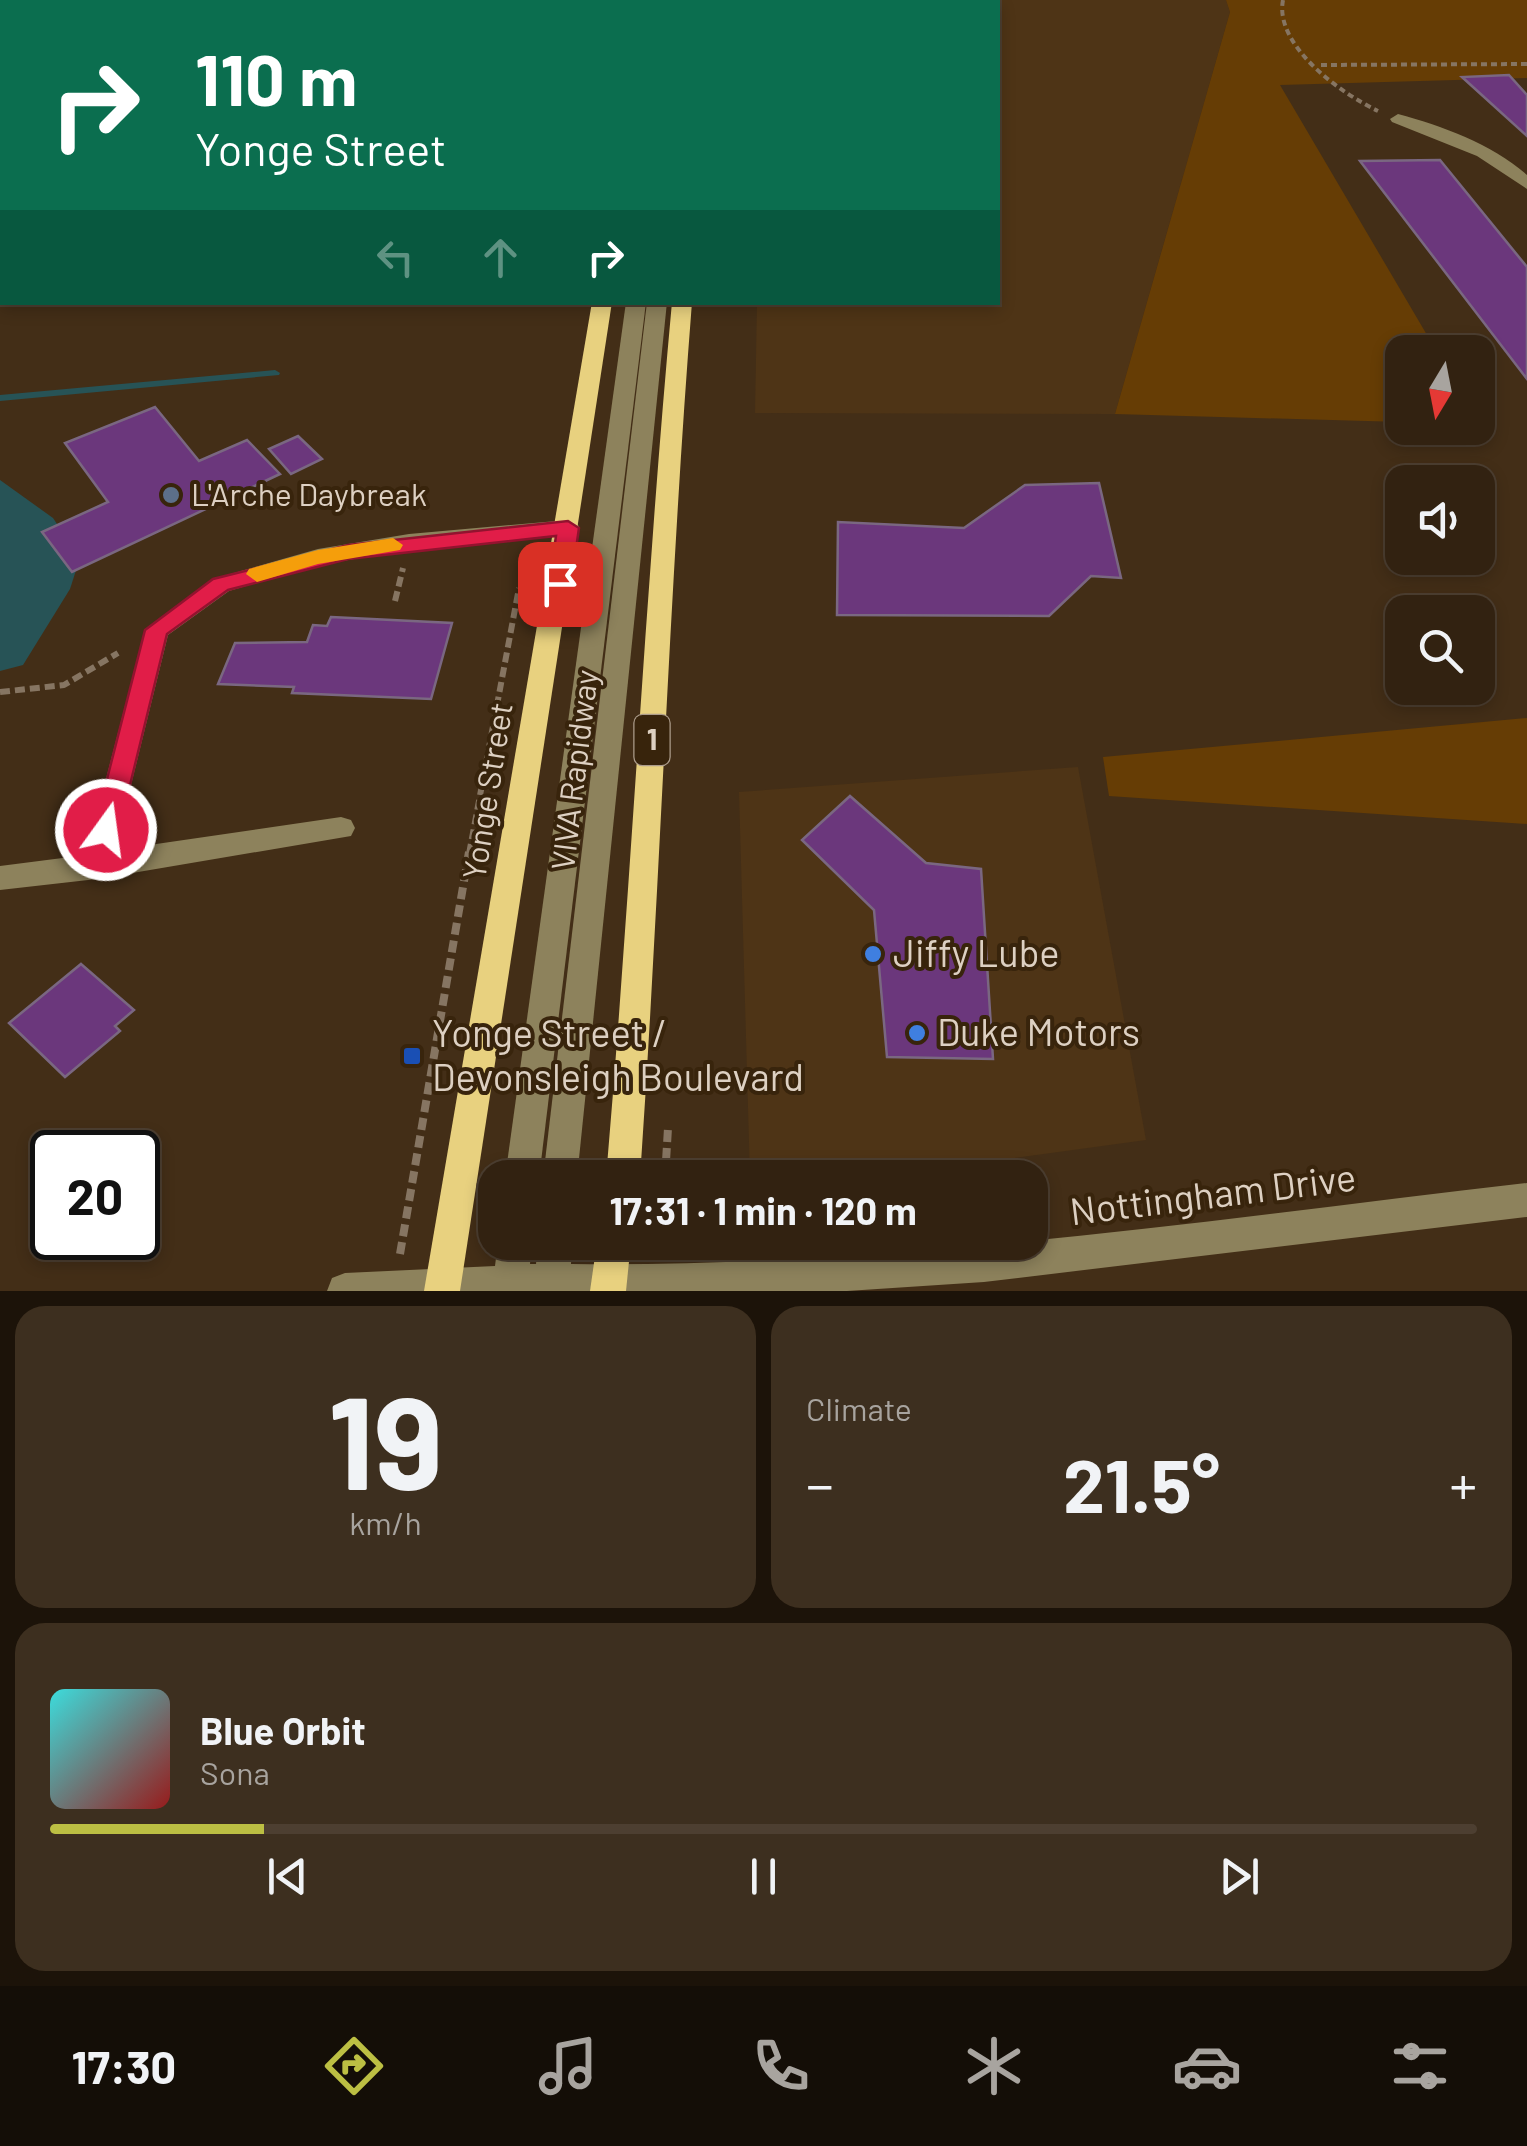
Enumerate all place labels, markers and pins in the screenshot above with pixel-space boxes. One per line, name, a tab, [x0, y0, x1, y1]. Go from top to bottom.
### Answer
place label: L'Arche Daybreak	[191, 474, 427, 512]
marker: L'Arche Daybreak	[160, 484, 182, 506]
pin	[518, 542, 603, 627]
place label: Jiffy Lube	[893, 929, 1059, 975]
marker: Jiffy Lube	[862, 943, 884, 965]
place label: Duke Motors	[937, 1008, 1140, 1054]
place label: Yonge Street / Devonsleigh Boulevard	[432, 1009, 804, 1099]
marker: Duke Motors	[906, 1022, 928, 1044]
marker: Yonge Street / Devonsleigh Boulevard	[401, 1045, 423, 1067]

